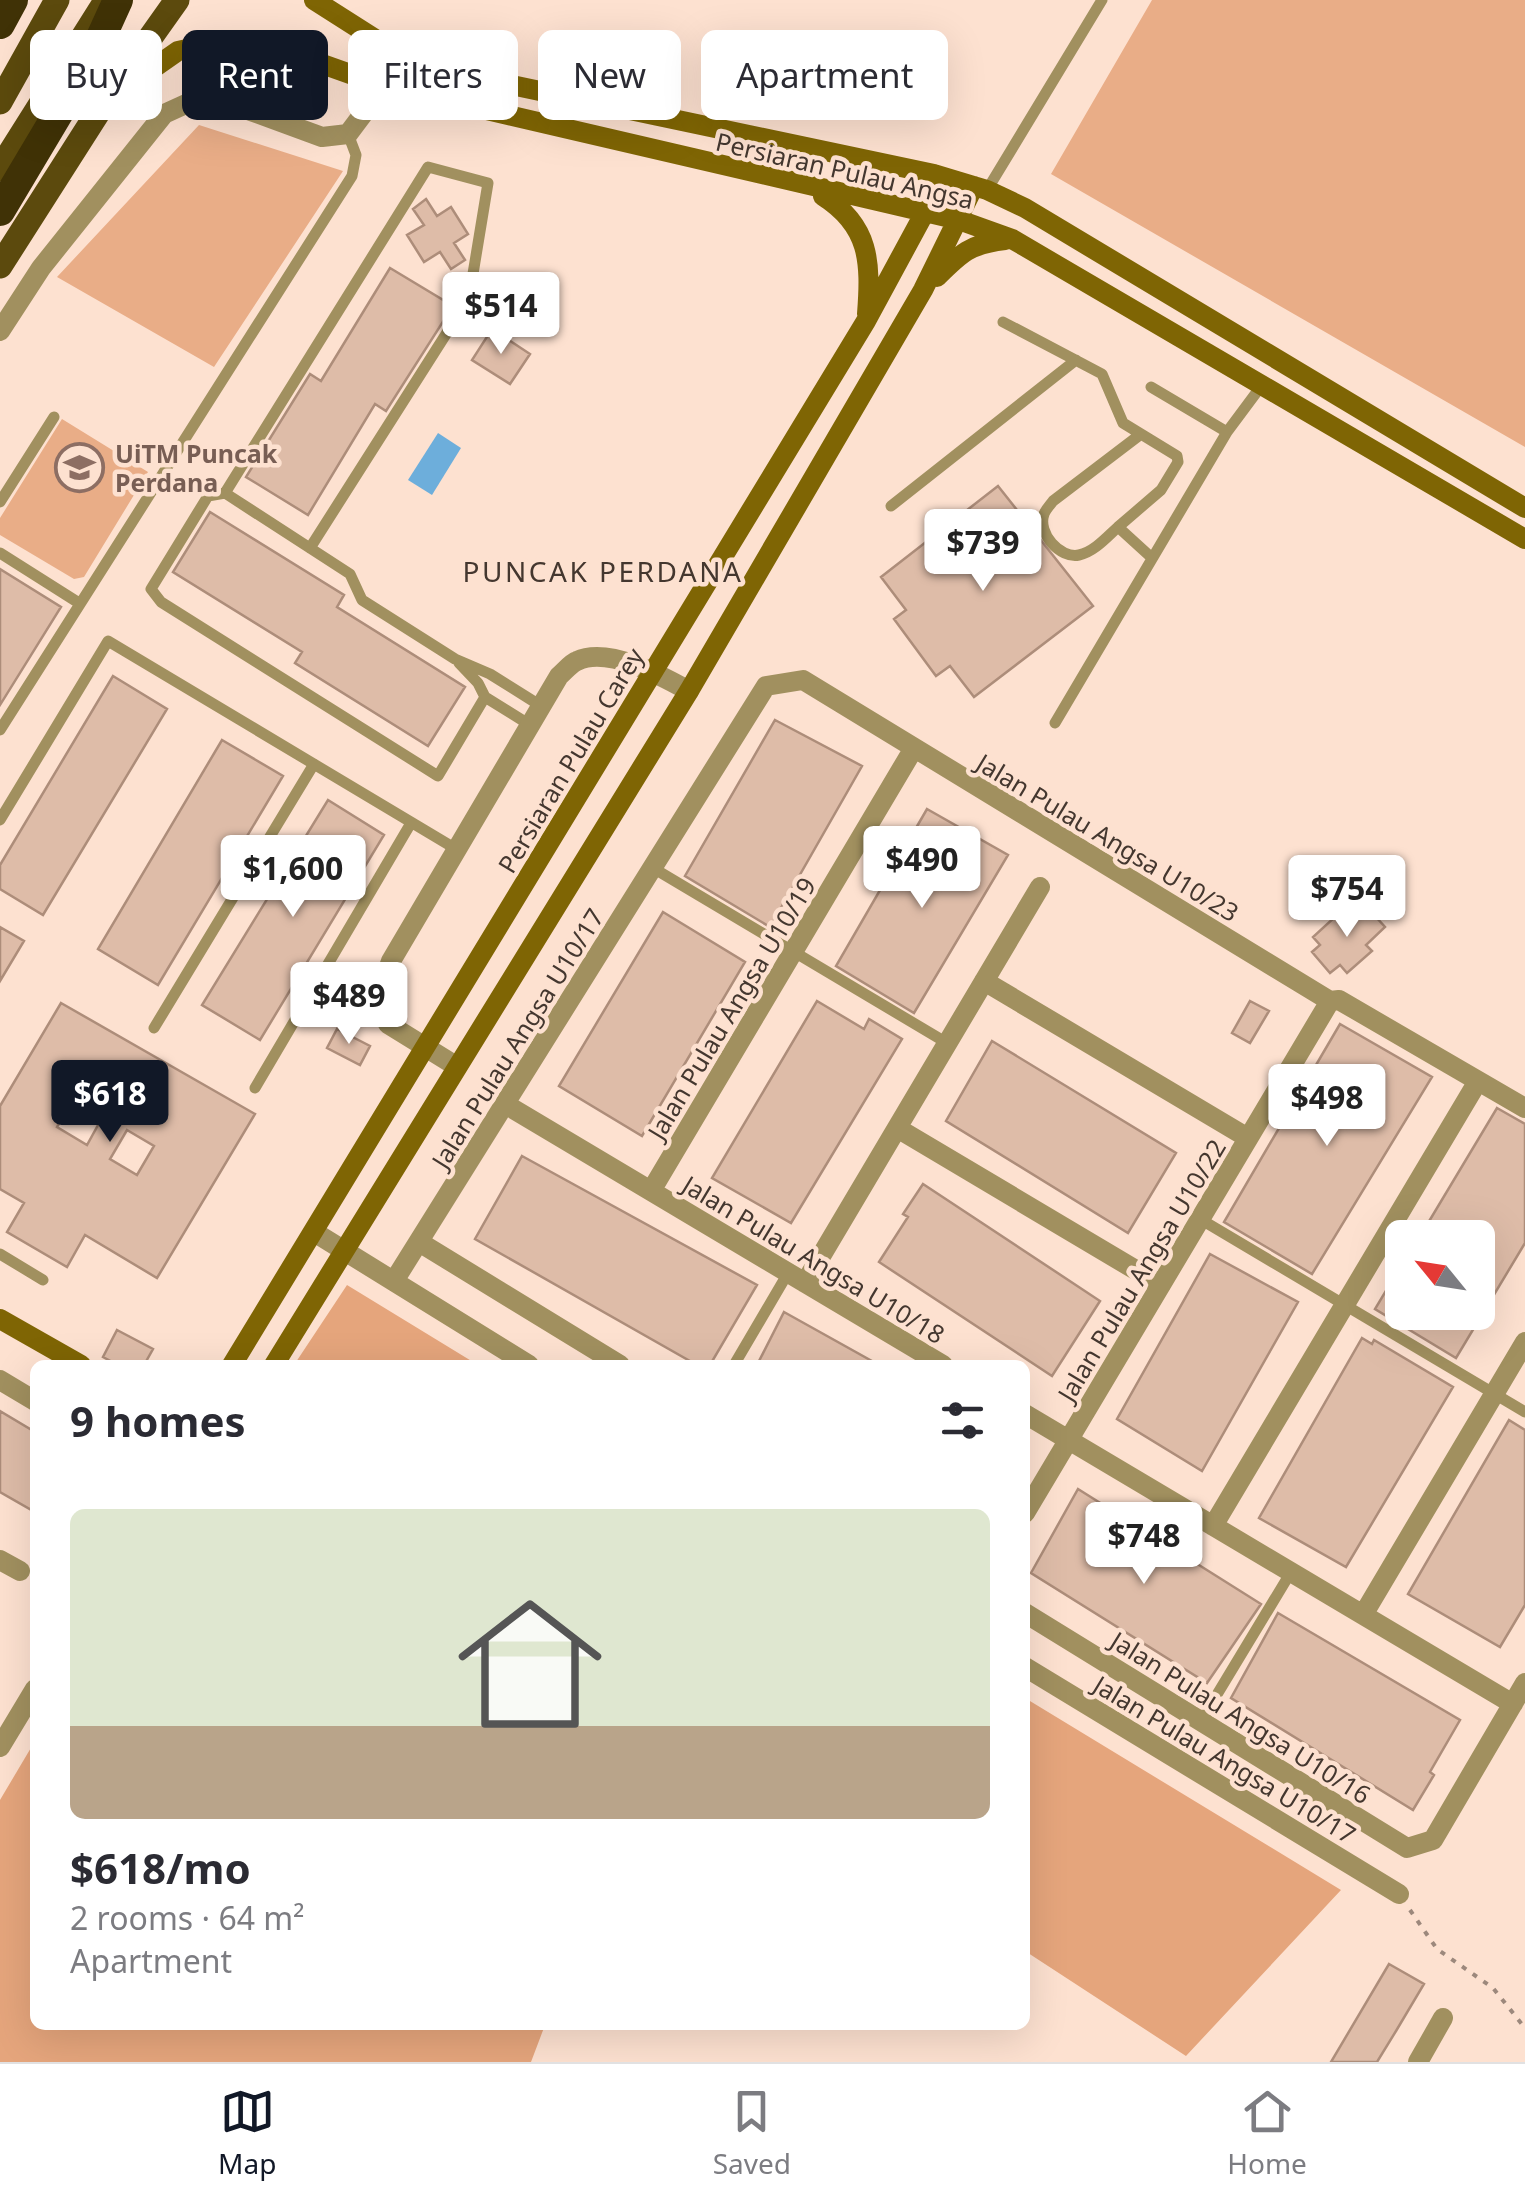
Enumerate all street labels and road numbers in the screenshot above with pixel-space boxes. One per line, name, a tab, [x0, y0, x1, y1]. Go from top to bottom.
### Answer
street label: Persiaran Pulau Angsa	[713, 124, 977, 216]
street label: Persiaran Pulau Carey	[489, 641, 651, 879]
street label: Jalan Pulau Angsa U10/23	[969, 744, 1245, 929]
street label: Jalan Pulau Angsa U10/19	[638, 871, 823, 1147]
street label: Jalan Pulau Angsa U10/17	[422, 902, 611, 1176]
street label: Jalan Pulau Angsa U10/22	[1048, 1133, 1233, 1409]
street label: Jalan Pulau Angsa U10/18	[675, 1166, 951, 1351]
street label: Jalan Pulau Angsa U10/16	[1103, 1622, 1377, 1811]
street label: Jalan Pulau Angsa U10/17	[1086, 1666, 1362, 1851]

